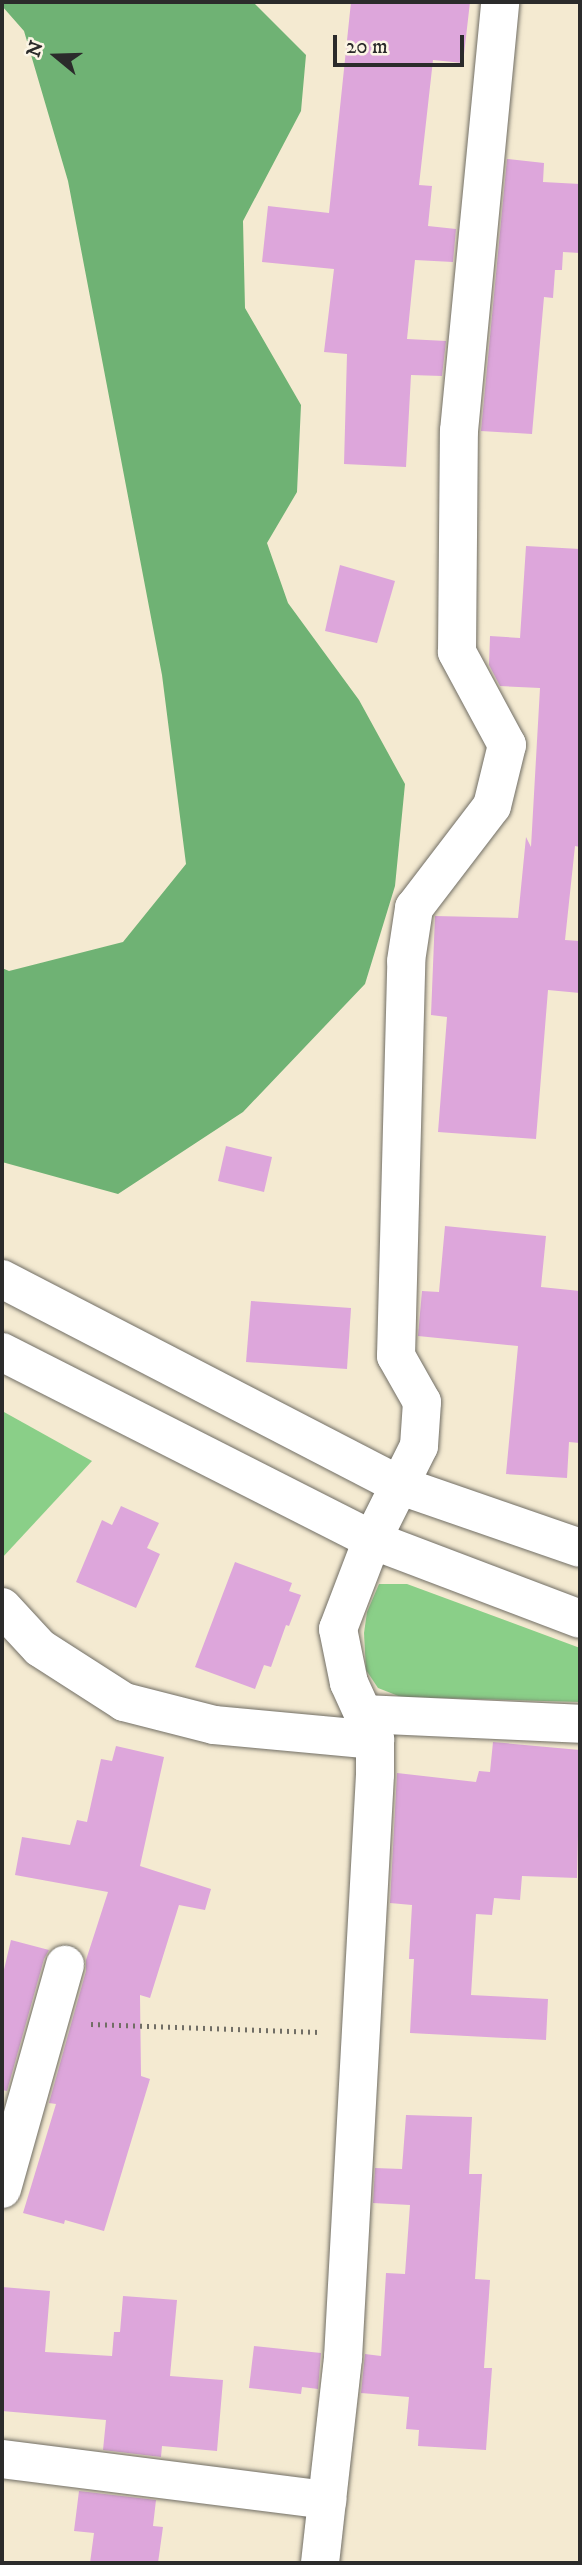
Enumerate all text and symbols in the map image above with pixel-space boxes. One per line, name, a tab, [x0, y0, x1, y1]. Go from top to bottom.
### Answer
north arrow	[21, 21, 91, 91]
scale bar	[337, 21, 468, 65]
text: 20 m	[346, 34, 388, 60]
text: N	[22, 38, 49, 60]

